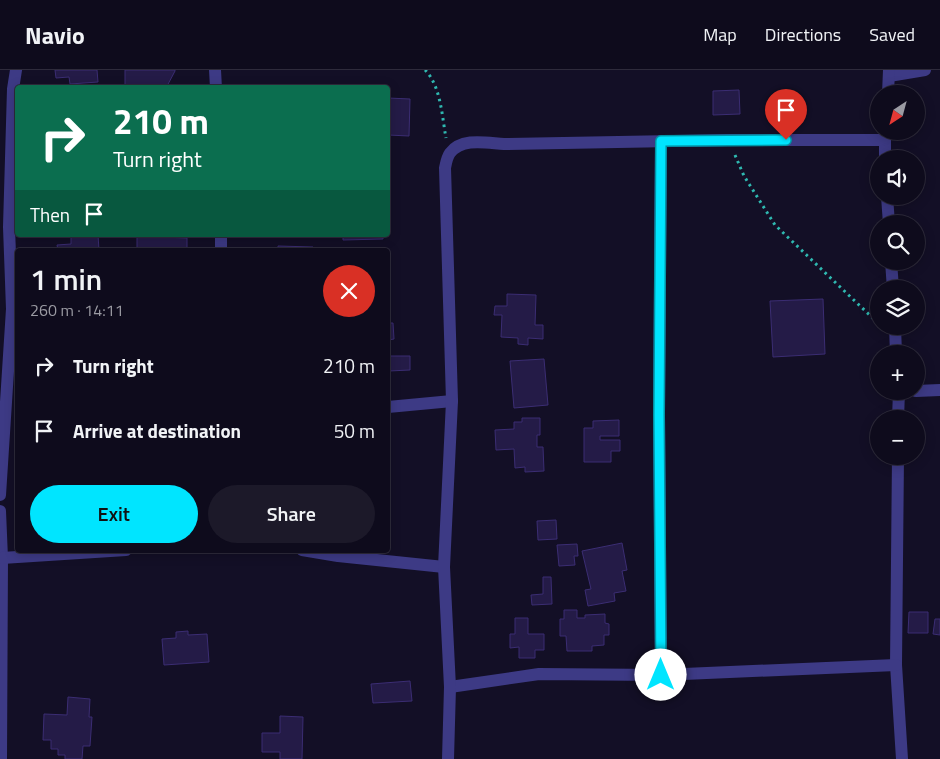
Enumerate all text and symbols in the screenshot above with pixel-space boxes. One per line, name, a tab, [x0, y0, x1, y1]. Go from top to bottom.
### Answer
text: Navio	[25, 17, 85, 53]
text: Map	[703, 21, 737, 48]
text: Directions	[765, 21, 841, 48]
text: Saved	[869, 21, 915, 48]
north arrow	[870, 85, 925, 140]
map controls	[870, 85, 925, 465]
pin	[765, 89, 807, 140]
text: 210 m	[113, 94, 209, 148]
icon: arrive	[772, 96, 800, 124]
icon: right	[30, 105, 95, 170]
text: Turn right	[113, 142, 202, 176]
button: sound	[870, 150, 925, 205]
text: Then	[30, 200, 70, 229]
icon: arrive	[80, 200, 108, 228]
button: search	[870, 215, 925, 270]
text: 1 min	[30, 256, 102, 302]
button: close	[323, 265, 375, 317]
button: layers	[870, 280, 925, 335]
text: 260 m · 14:11	[30, 298, 124, 322]
button: +	[870, 345, 925, 400]
text: Turn right	[73, 351, 154, 380]
text: 210 m	[323, 351, 375, 380]
icon: right	[30, 352, 58, 380]
button: −	[870, 410, 925, 465]
text: Arrive at destination	[73, 416, 241, 445]
text: 50 m	[334, 416, 375, 445]
icon: arrive	[30, 417, 58, 445]
button: Exit	[30, 485, 198, 543]
button: Share	[208, 485, 375, 543]
position arrow	[634, 648, 686, 700]

